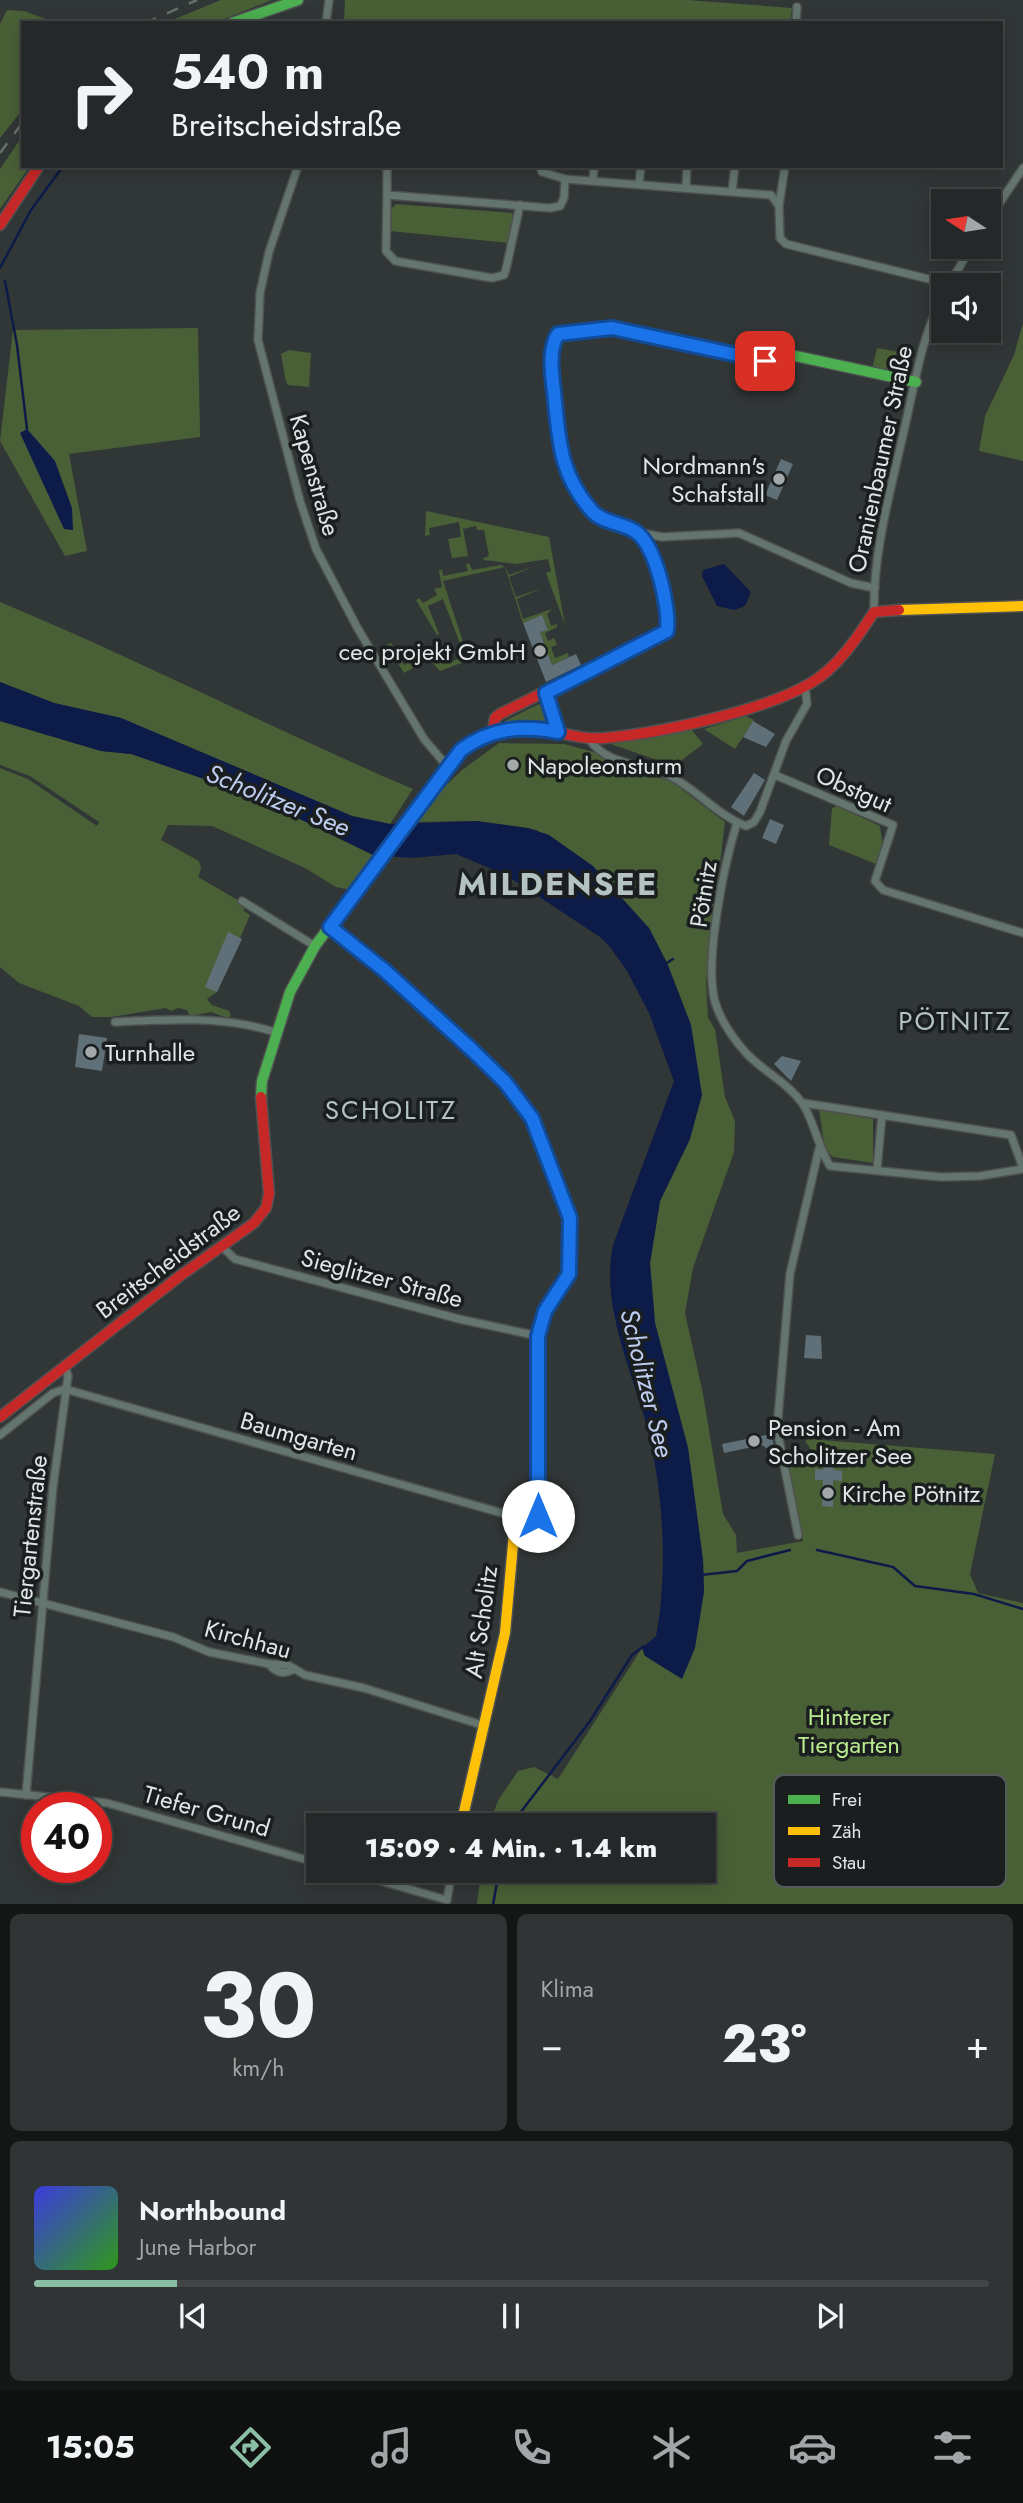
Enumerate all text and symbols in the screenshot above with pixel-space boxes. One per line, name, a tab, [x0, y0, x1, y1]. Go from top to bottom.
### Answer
text: 540 m	[171, 37, 324, 107]
icon: right	[56, 49, 147, 140]
text: Breitscheidstraße	[171, 102, 401, 148]
north arrow	[931, 189, 1001, 259]
map controls	[931, 189, 1001, 343]
button: sound	[931, 273, 1001, 343]
pin	[735, 331, 795, 391]
icon: arrive	[746, 342, 784, 380]
street label: Oranienbaumer Straße	[839, 342, 921, 576]
street label: Kapenstraße	[281, 410, 349, 540]
place label: Nordmann's Schafstall	[643, 448, 765, 511]
marker: Nordmann's Schafstall	[771, 471, 787, 487]
place label: cec projekt GmbH	[339, 634, 526, 669]
marker: cec projekt GmbH	[532, 643, 548, 659]
place label: Napoleonsturm	[527, 748, 683, 783]
water label: Scholitzer See	[200, 754, 356, 846]
marker: Napoleonsturm	[505, 757, 521, 773]
street label: Obstgut	[810, 757, 898, 821]
street label: Pötnitz	[680, 858, 726, 930]
district label: MILDENSEE	[458, 861, 658, 907]
district label: PÖTNITZ	[898, 1002, 1012, 1040]
place label: Turnhalle	[105, 1035, 195, 1070]
marker: Turnhalle	[83, 1044, 99, 1060]
district label: SCHOLITZ	[325, 1091, 457, 1129]
street label: Breitscheidstraße	[88, 1195, 248, 1327]
street label: Sieglitzer Straße	[297, 1240, 467, 1316]
water label: Scholitzer See	[610, 1305, 684, 1461]
street label: Baumgarten	[236, 1403, 362, 1469]
place label: Pension - Am Scholitzer See	[768, 1410, 912, 1473]
marker: Pension - Am Scholitzer See	[746, 1433, 762, 1449]
street label: Tiergartenstraße	[4, 1453, 56, 1619]
place label: Kirche Pötnitz	[842, 1476, 980, 1511]
position arrow	[501, 1479, 575, 1553]
marker: Kirche Pötnitz	[820, 1485, 836, 1501]
street label: Alt Scholitz	[456, 1564, 506, 1680]
street label: Kirchhau	[201, 1611, 295, 1667]
park label: Hinterer Tiergarten	[798, 1699, 900, 1762]
legend	[774, 1775, 1006, 1887]
street label: Tiefer Grund	[140, 1776, 274, 1846]
text: Frei	[832, 1786, 862, 1813]
speed limit sign: 40	[21, 1792, 112, 1883]
text: Zäh	[832, 1818, 862, 1845]
text: 15:09 · 4 Min. · 1.4 km	[365, 1829, 657, 1867]
text: Stau	[832, 1849, 866, 1876]
text: 30	[200, 1940, 317, 2071]
text: Klima	[541, 1972, 594, 2006]
text: 23°	[722, 2006, 807, 2082]
text: −	[541, 2017, 563, 2072]
text: +	[966, 2017, 989, 2072]
text: km/h	[232, 2051, 284, 2085]
text: Northbound	[139, 2192, 286, 2230]
text: June Harbor	[139, 2230, 256, 2264]
icon: previous	[174, 2297, 212, 2335]
icon: pause	[492, 2297, 530, 2335]
icon: next	[811, 2297, 849, 2335]
icon: directions	[226, 2423, 275, 2472]
icon: music	[367, 2423, 416, 2472]
icon: phone	[507, 2423, 556, 2472]
icon: climate	[647, 2423, 696, 2472]
icon: car	[788, 2423, 837, 2472]
icon: filters	[928, 2423, 977, 2472]
text: 15:05	[46, 2424, 135, 2470]

